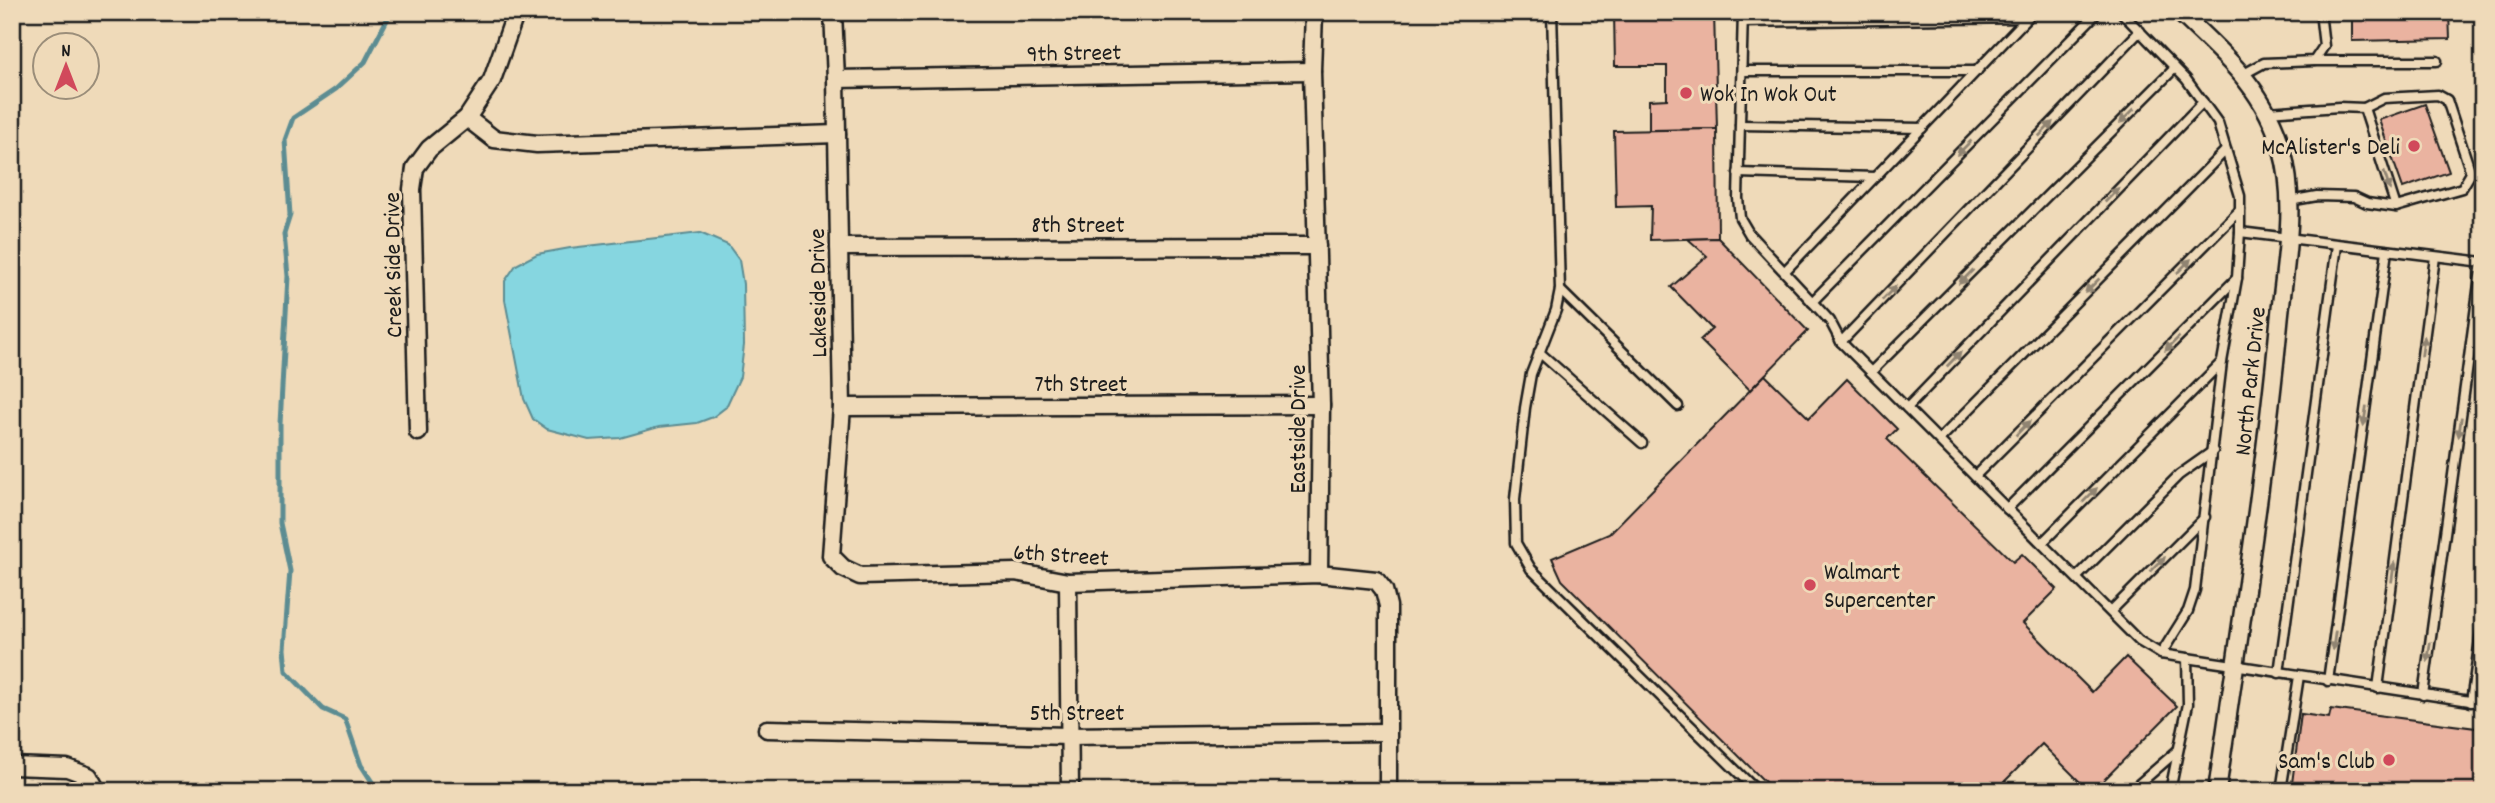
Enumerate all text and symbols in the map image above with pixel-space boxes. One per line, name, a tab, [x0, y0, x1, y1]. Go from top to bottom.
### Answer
north arrow	[32, 32, 102, 102]
street label: 9th Street	[1026, 37, 1122, 73]
text: N	[61, 39, 71, 66]
place label: Wok In Wok Out	[1700, 79, 1837, 113]
marker: Wok In Wok Out	[1678, 85, 1694, 101]
one-way arrow	[2119, 108, 2135, 124]
one-way arrow	[2038, 121, 2054, 138]
place label: McAlister's Deli	[2261, 132, 2400, 166]
marker: McAlister's Deli	[2406, 138, 2422, 154]
one-way arrow	[1956, 139, 1972, 156]
one-way arrow	[2383, 171, 2393, 192]
one-way arrow	[2104, 187, 2120, 204]
street label: Creek Side Drive	[377, 192, 413, 338]
street label: 8th Street	[1031, 210, 1125, 244]
street label: Lakeside Drive	[802, 228, 838, 358]
one-way arrow	[2175, 258, 2192, 275]
one-way arrow	[1958, 268, 1975, 284]
one-way arrow	[2083, 277, 2100, 294]
one-way arrow	[1880, 285, 1896, 302]
street label: North Park Drive	[2227, 305, 2277, 457]
one-way arrow	[2163, 335, 2180, 352]
one-way arrow	[2418, 335, 2429, 357]
one-way arrow	[1946, 350, 1963, 367]
street label: Eastside Drive	[1283, 364, 1317, 494]
street label: 7th Street	[1035, 369, 1128, 403]
one-way arrow	[2359, 405, 2370, 427]
one-way arrow	[2454, 416, 2465, 438]
one-way arrow	[2014, 420, 2031, 436]
one-way arrow	[2082, 487, 2098, 503]
street label: 6th Street	[1012, 537, 1110, 577]
one-way arrow	[2150, 556, 2166, 572]
place label: Walmart Supercenter	[1824, 557, 1935, 619]
one-way arrow	[2388, 561, 2399, 583]
marker: Walmart Supercenter	[1802, 577, 1818, 593]
one-way arrow	[2328, 630, 2339, 652]
one-way arrow	[2423, 641, 2434, 663]
street label: 5th Street	[1030, 698, 1125, 732]
place label: Sam's Club	[2278, 746, 2375, 780]
marker: Sam's Club	[2381, 752, 2397, 768]

